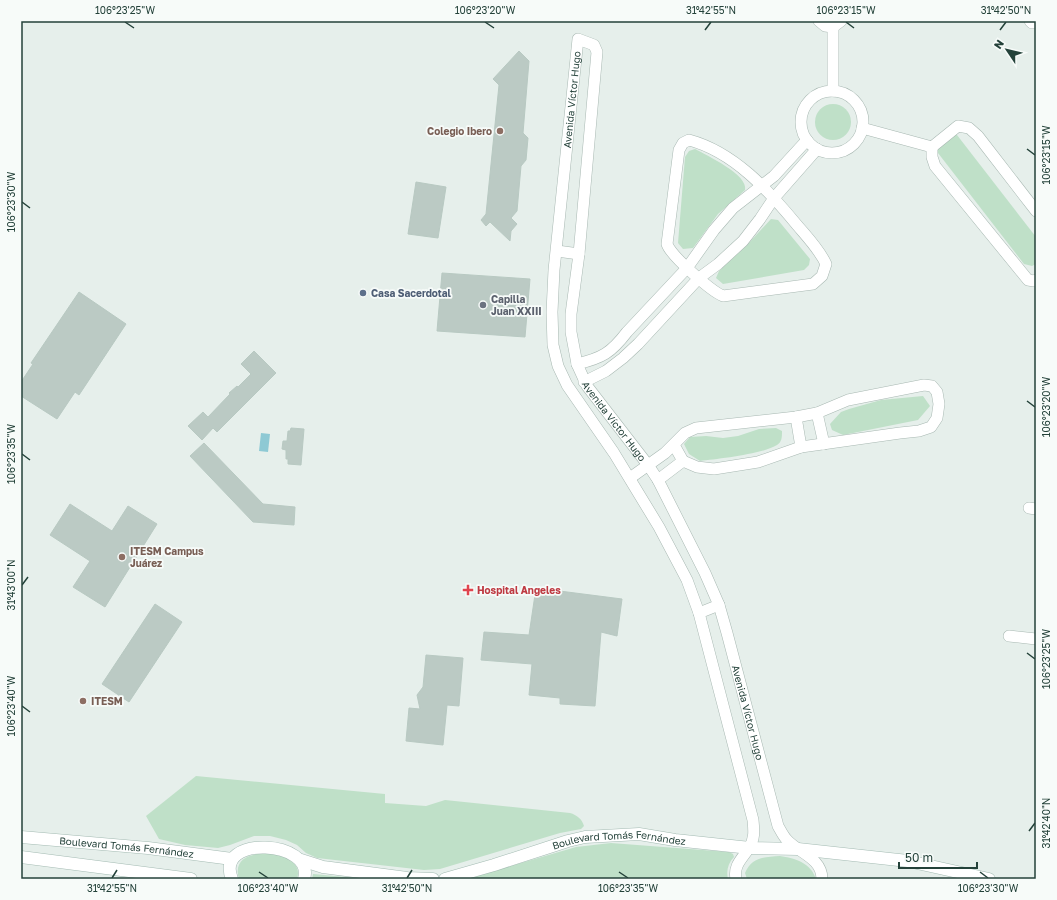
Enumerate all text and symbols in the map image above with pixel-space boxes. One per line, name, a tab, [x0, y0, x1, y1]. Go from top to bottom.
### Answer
text: 106°23'25"W	[95, 4, 155, 16]
text: 106°23'20"W	[455, 4, 516, 16]
text: 31°42'55"N	[686, 4, 736, 16]
text: 106°23'15"W	[816, 4, 876, 16]
text: 31°42'50"N	[981, 4, 1031, 16]
north arrow	[987, 30, 1027, 70]
text: N	[991, 37, 1006, 51]
street label: Avenida Víctor Hugo	[561, 50, 583, 149]
place label: Colegio Ibero	[427, 125, 492, 137]
text: 106°23'15"W	[1040, 125, 1052, 185]
marker: Colegio Ibero	[495, 126, 505, 136]
text: 106°23'30"W	[5, 171, 17, 232]
place label: Casa Sacerdotal	[371, 287, 452, 299]
marker: Casa Sacerdotal	[358, 288, 368, 298]
place label: Capilla Juan XXIII	[491, 293, 542, 317]
marker: Capilla Juan XXIII	[478, 300, 488, 310]
text: 106°23'20"W	[1040, 376, 1052, 437]
street label: Avenida Víctor Hugo	[580, 379, 649, 463]
text: 106°23'35"W	[5, 424, 17, 484]
place label: ITESM Campus Juárez	[130, 545, 204, 569]
marker: ITESM Campus Juárez	[117, 552, 127, 562]
text: 31°43'00"N	[5, 560, 17, 610]
marker: Hospital Angeles	[462, 584, 474, 596]
place label: Hospital Angeles	[477, 584, 561, 596]
text: 106°23'25"W	[1040, 629, 1052, 689]
street label: Avenida Víctor Hugo	[730, 664, 766, 761]
text: 106°23'40"W	[5, 675, 17, 736]
place label: ITESM	[91, 695, 123, 707]
marker: ITESM	[78, 696, 88, 706]
text: 31°42'40"N	[1040, 798, 1052, 848]
street label: Boulevard Tomás Fernández	[551, 828, 686, 852]
street label: Boulevard Tomás Fernández	[59, 834, 195, 860]
scale bar	[899, 844, 977, 870]
text: 50 m	[905, 850, 933, 865]
text: 31°42'55"N	[87, 882, 137, 894]
text: 106°23'40"W	[238, 882, 299, 894]
text: 31°42'50"N	[382, 882, 432, 894]
text: 106°23'35"W	[598, 882, 658, 894]
text: 106°23'30"W	[958, 882, 1019, 894]

